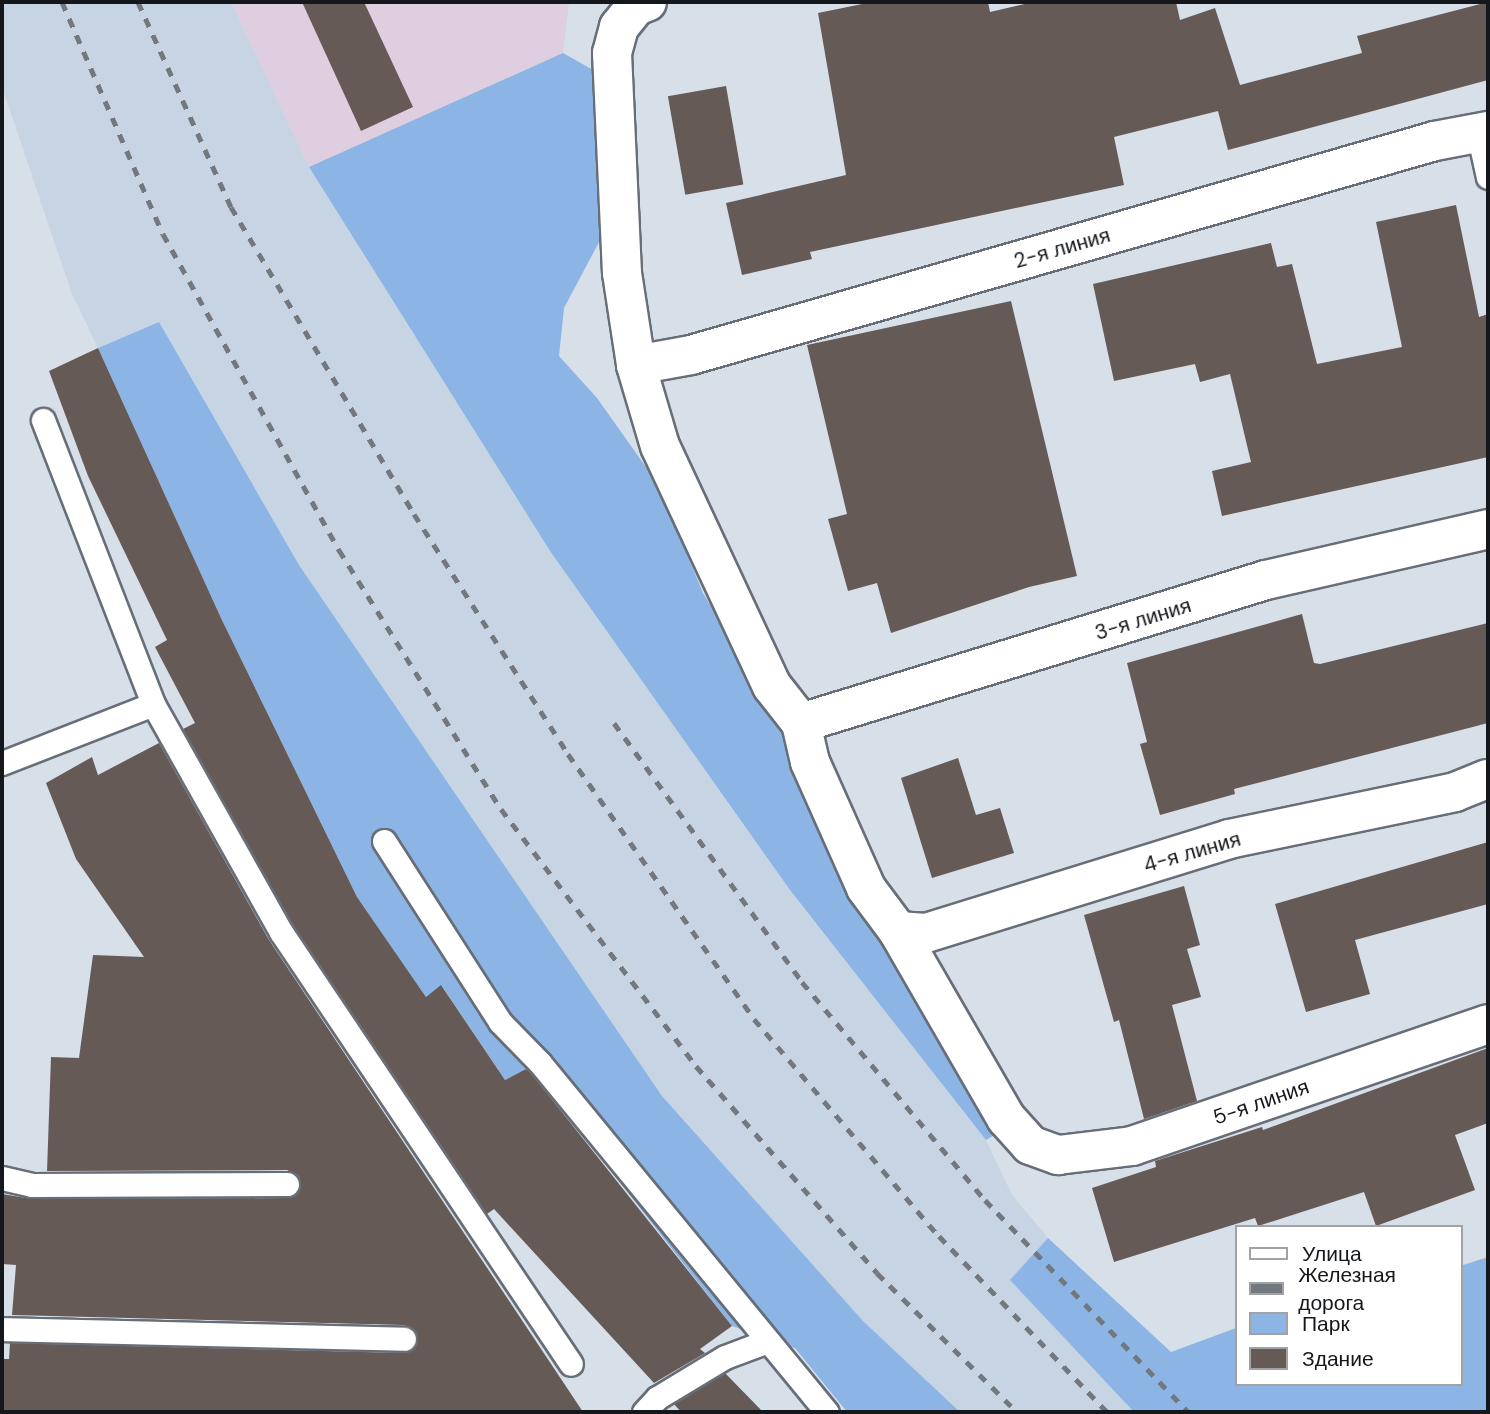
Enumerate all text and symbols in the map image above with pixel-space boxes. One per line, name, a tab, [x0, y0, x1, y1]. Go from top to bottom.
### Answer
street label: 2-я линия	[1011, 222, 1113, 274]
street label: 3-я линия	[1092, 592, 1194, 646]
street label: 4-я линия	[1141, 826, 1243, 878]
street label: 5-я линия	[1210, 1074, 1312, 1130]
legend	[1234, 1225, 1462, 1386]
text: Улица	[1302, 1240, 1362, 1268]
text: Железная дорога	[1298, 1261, 1396, 1317]
text: Парк	[1302, 1310, 1350, 1338]
text: Здание	[1302, 1345, 1374, 1373]

